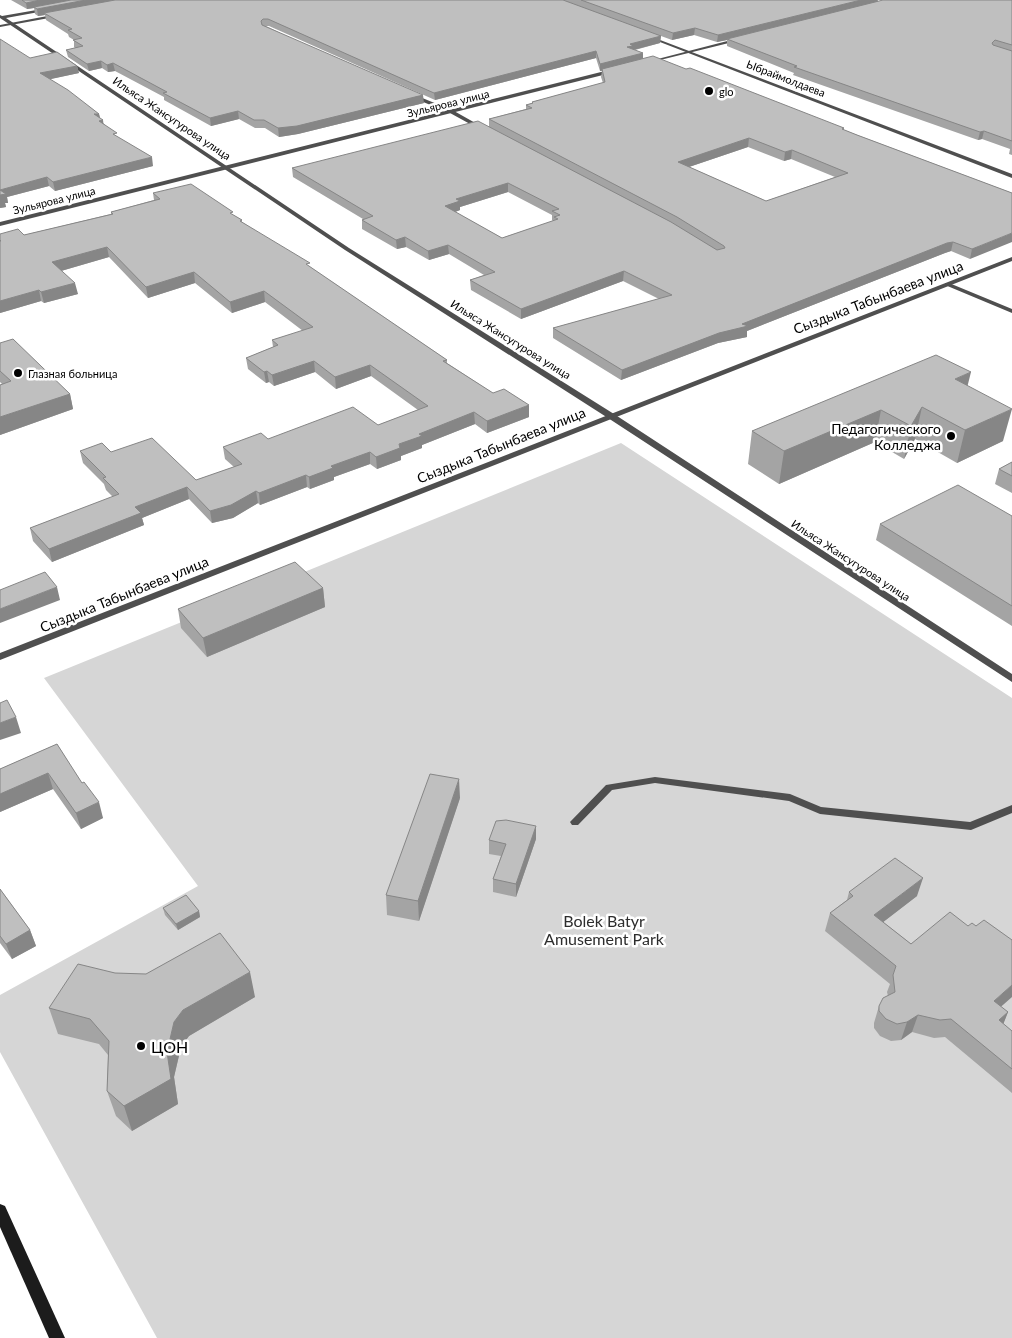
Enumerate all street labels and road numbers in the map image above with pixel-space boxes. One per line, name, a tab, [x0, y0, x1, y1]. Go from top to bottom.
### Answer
street label: Ыбраймолдаева	[745, 57, 827, 99]
street label: Ильяса Жансугурова улица	[111, 74, 233, 162]
street label: Зульярова улица	[405, 86, 491, 120]
street label: Зульярова улица	[11, 183, 97, 217]
street label: Сыздыка Табынбаева улица	[791, 257, 965, 337]
street label: Ильяса Жансугурова улица	[449, 297, 573, 381]
street label: Сыздыка Табынбаева улица	[414, 403, 588, 487]
street label: Ильяса Жансугурова улица	[789, 517, 913, 603]
street label: Сыздыка Табынбаева улица	[37, 552, 211, 636]

